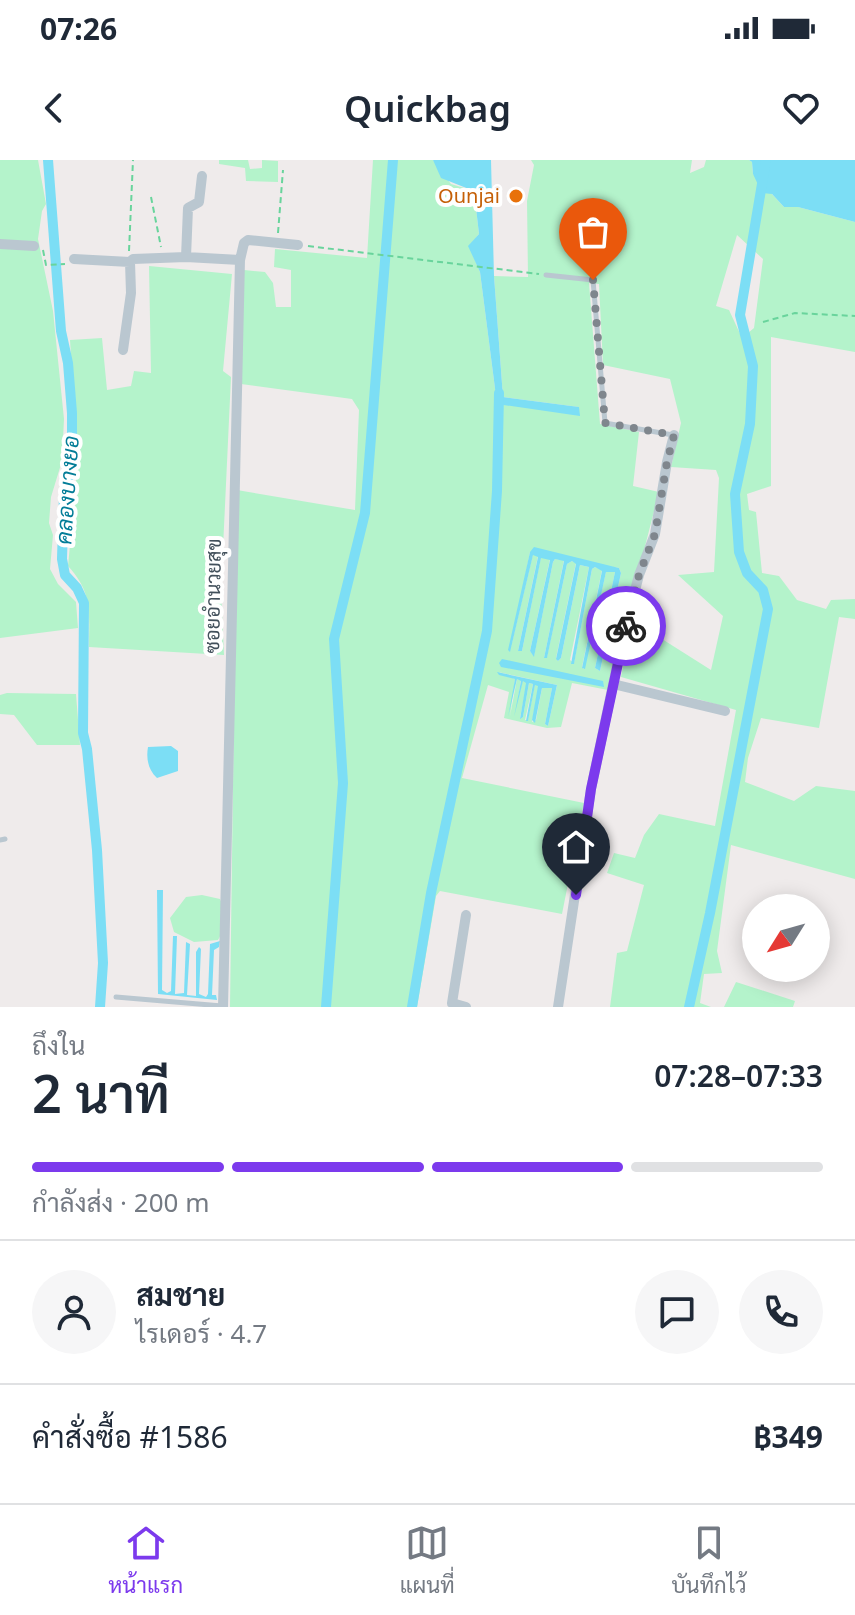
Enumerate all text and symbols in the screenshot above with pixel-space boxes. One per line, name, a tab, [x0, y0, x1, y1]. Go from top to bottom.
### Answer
text: 07:26	[40, 8, 117, 49]
text: Quickbag	[344, 84, 511, 133]
icon: back	[32, 86, 76, 130]
icon: heart	[779, 86, 823, 130]
place label: Ounjai	[438, 182, 500, 209]
marker: Ounjai	[507, 187, 525, 205]
pin	[559, 198, 627, 280]
icon: bag	[571, 210, 615, 254]
water label: คลองบางยอ	[47, 434, 85, 545]
street label: ซอยอำนวยสุข	[198, 538, 228, 654]
courier	[586, 586, 666, 666]
icon: bike	[604, 604, 648, 648]
pin	[542, 813, 610, 895]
icon: home	[554, 825, 598, 869]
north arrow	[742, 894, 830, 982]
map controls	[742, 894, 830, 982]
text: ถึงใน	[32, 1027, 85, 1063]
text: 07:28–07:33	[654, 1055, 823, 1096]
text: 2 นาที	[32, 1057, 170, 1128]
text: กำลังส่ง · 200 m	[32, 1184, 210, 1220]
button: person	[32, 1270, 116, 1354]
button: chat	[635, 1270, 719, 1354]
button: phone	[739, 1270, 823, 1354]
text: สมชาย	[136, 1274, 225, 1315]
text: ไรเดอร์ · 4.7	[136, 1315, 267, 1351]
text: คำสั่งซื้อ #1586	[32, 1416, 228, 1457]
text: ฿349	[753, 1416, 823, 1457]
tab: หน้าแรก	[108, 1521, 183, 1599]
tab: แผนที่	[400, 1521, 455, 1599]
tab: บันทึกไว้	[671, 1521, 747, 1599]

